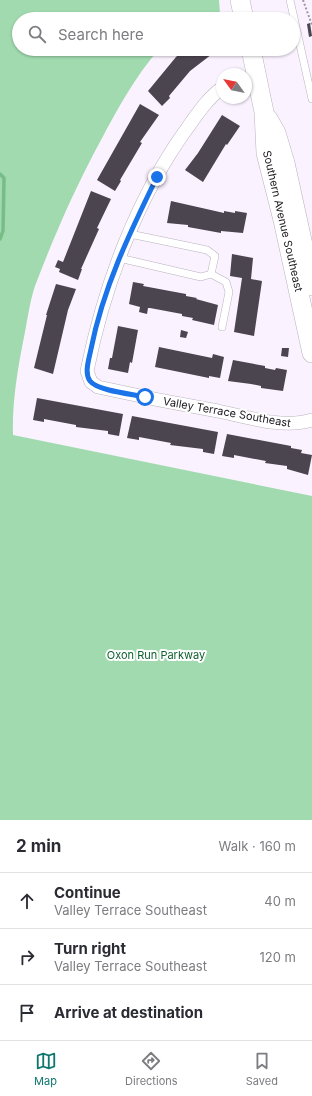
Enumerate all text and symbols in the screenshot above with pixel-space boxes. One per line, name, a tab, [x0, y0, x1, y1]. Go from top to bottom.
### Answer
search box	[12, 12, 300, 56]
icon: search	[26, 23, 48, 45]
text: Search here	[58, 25, 144, 44]
north arrow	[216, 68, 252, 104]
street label: Southern Avenue Southeast	[260, 149, 306, 293]
route end	[148, 168, 166, 186]
route start	[136, 388, 154, 406]
street label: Valley Terrace Southeast	[162, 394, 292, 430]
park label: Oxon Run Parkway	[107, 648, 205, 662]
text: 2 min	[16, 836, 61, 856]
text: Walk · 160 m	[219, 838, 296, 854]
text: Continue	[54, 883, 121, 902]
icon: ahead	[16, 890, 38, 912]
text: 40 m	[264, 893, 296, 909]
text: Valley Terrace Southeast	[54, 902, 207, 918]
text: Turn right	[54, 939, 126, 958]
icon: right	[16, 946, 38, 968]
text: 120 m	[260, 949, 296, 965]
text: Valley Terrace Southeast	[54, 958, 207, 974]
icon: arrive	[16, 1002, 38, 1024]
text: Arrive at destination	[54, 1003, 203, 1022]
tab: Map	[34, 1050, 57, 1088]
tab: Directions	[125, 1050, 178, 1088]
tab: Saved	[246, 1050, 278, 1088]

